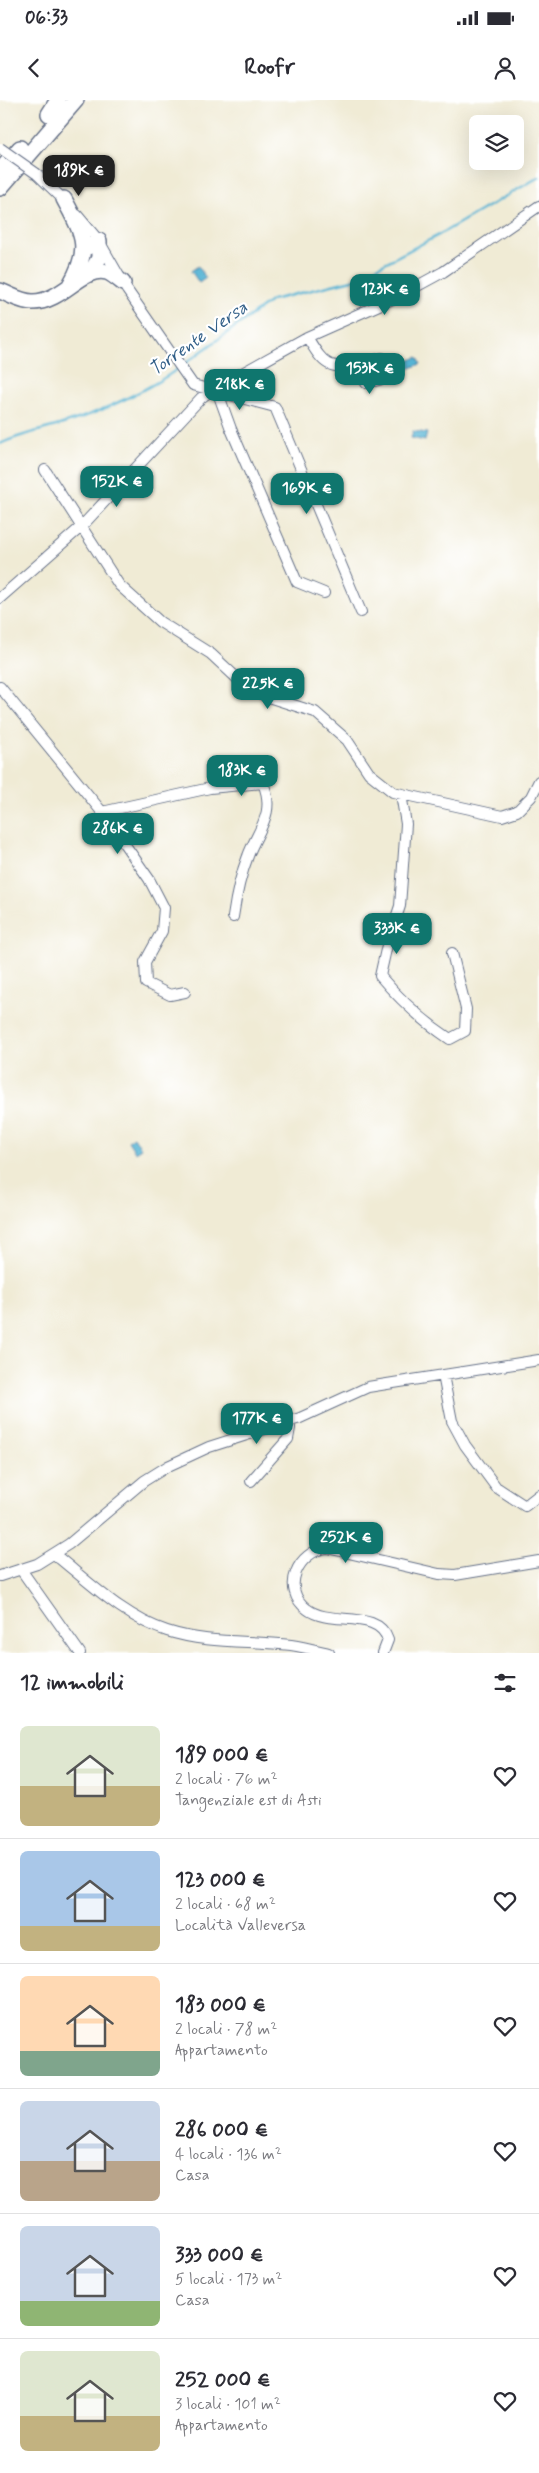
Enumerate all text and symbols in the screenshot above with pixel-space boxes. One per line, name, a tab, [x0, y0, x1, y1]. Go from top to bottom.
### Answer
text: 06:33	[25, 5, 68, 30]
icon: back	[20, 54, 48, 82]
text: Roofr	[244, 54, 295, 82]
icon: person	[491, 54, 519, 82]
map controls	[469, 115, 524, 170]
button: layers	[469, 115, 524, 170]
pin: 189K €	[38, 154, 120, 197]
text: 189K €	[54, 160, 104, 181]
pin: 123K €	[344, 274, 426, 316]
text: 123K €	[361, 279, 409, 300]
water label: Torrente Versa	[145, 296, 253, 382]
pin: 153K €	[329, 352, 411, 395]
text: 153K €	[346, 358, 394, 379]
pin: 218K €	[199, 368, 281, 411]
text: 218K €	[215, 374, 265, 395]
pin: 152K €	[76, 466, 158, 508]
text: 152K €	[91, 471, 143, 492]
pin: 169K €	[266, 472, 348, 515]
text: 169K €	[282, 478, 332, 499]
pin: 225K €	[227, 668, 309, 710]
text: 225K €	[242, 673, 294, 694]
pin: 183K €	[201, 754, 283, 797]
text: 183K €	[218, 760, 266, 781]
pin: 286K €	[77, 812, 159, 855]
text: 286K €	[93, 818, 143, 839]
pin: 333K €	[356, 912, 438, 955]
text: 333K €	[374, 918, 420, 939]
pin: 177K €	[216, 1402, 298, 1445]
text: 177K €	[232, 1408, 282, 1429]
pin: 252K €	[305, 1522, 387, 1564]
text: 252K €	[320, 1527, 372, 1548]
text: 12 immobili	[20, 1669, 124, 1697]
icon: filters	[491, 1669, 519, 1697]
text: 189 000 €	[175, 1741, 268, 1769]
icon: home	[60, 1746, 120, 1806]
icon: heart	[491, 1762, 519, 1790]
text: 2 locali · 76 m²	[175, 1769, 278, 1790]
text: Tangenziale est di Asti	[175, 1790, 322, 1811]
text: 123 000 €	[175, 1866, 266, 1894]
icon: home	[60, 1871, 120, 1931]
icon: heart	[491, 1887, 519, 1915]
text: 2 locali · 68 m²	[175, 1894, 276, 1915]
text: Località Valleversa	[175, 1915, 306, 1936]
text: 183 000 €	[175, 1991, 266, 2019]
icon: home	[60, 1996, 120, 2056]
icon: heart	[491, 2012, 519, 2040]
text: 2 locali · 78 m²	[175, 2019, 277, 2040]
text: Appartamento	[175, 2040, 268, 2061]
text: 286 000 €	[175, 2116, 268, 2144]
icon: home	[60, 2121, 120, 2181]
icon: heart	[491, 2137, 519, 2165]
text: 4 locali · 136 m²	[175, 2144, 282, 2165]
text: Casa	[175, 2165, 210, 2186]
text: 333 000 €	[175, 2241, 263, 2269]
icon: home	[60, 2246, 120, 2306]
icon: heart	[491, 2262, 519, 2290]
text: 5 locali · 173 m²	[175, 2269, 282, 2290]
text: Casa	[175, 2290, 210, 2311]
text: 252 000 €	[175, 2366, 271, 2394]
icon: home	[60, 2371, 120, 2431]
icon: heart	[491, 2387, 519, 2415]
text: 3 locali · 101 m²	[175, 2394, 281, 2415]
text: Appartamento	[175, 2415, 268, 2436]

